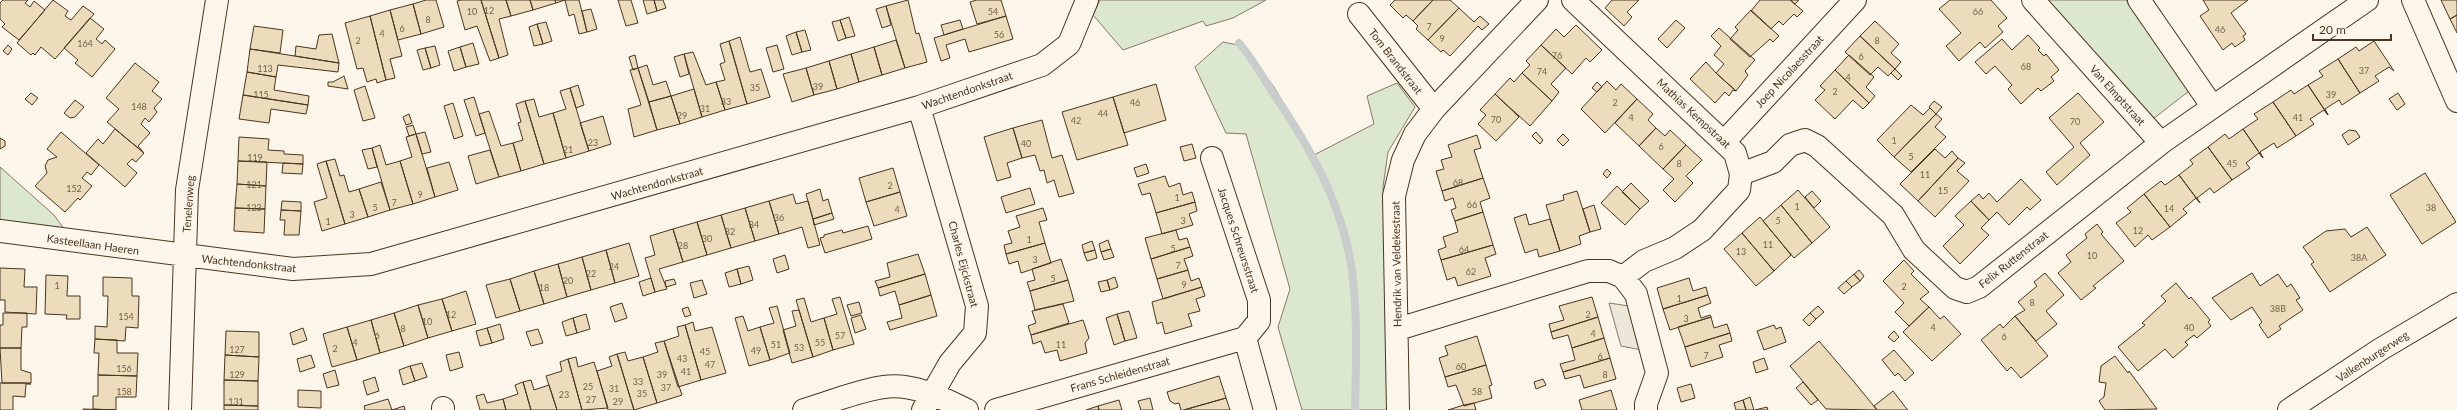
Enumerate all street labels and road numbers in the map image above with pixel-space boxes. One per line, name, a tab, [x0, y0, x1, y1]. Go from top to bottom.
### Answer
street label: Tom Brandstraat	[1366, 26, 1426, 96]
street label: Joep Nicolaesstraat	[1752, 32, 1826, 110]
street label: Van Elmptstraat	[2088, 62, 2148, 128]
street label: Wachtendonkstraat	[920, 68, 1014, 112]
street label: Mathias Kempstraat	[1654, 75, 1734, 151]
street label: Wachtendonkstraat	[610, 164, 704, 202]
street label: Tenelenweg	[180, 175, 197, 233]
street label: Jacques Schreursstraat	[1216, 186, 1262, 294]
street label: Hendrik van Veldekestraat	[1388, 201, 1404, 327]
street label: Charles Eijckstraat	[946, 219, 982, 309]
street label: Felix Ruttenstraat	[1976, 228, 2050, 290]
street label: Kasteellaan Haeren	[46, 231, 140, 257]
street label: Wachtendonkstraat	[201, 252, 297, 274]
street label: Valkenburgerweg	[2333, 328, 2411, 384]
street label: Frans Schleidenstraat	[1069, 354, 1171, 394]

